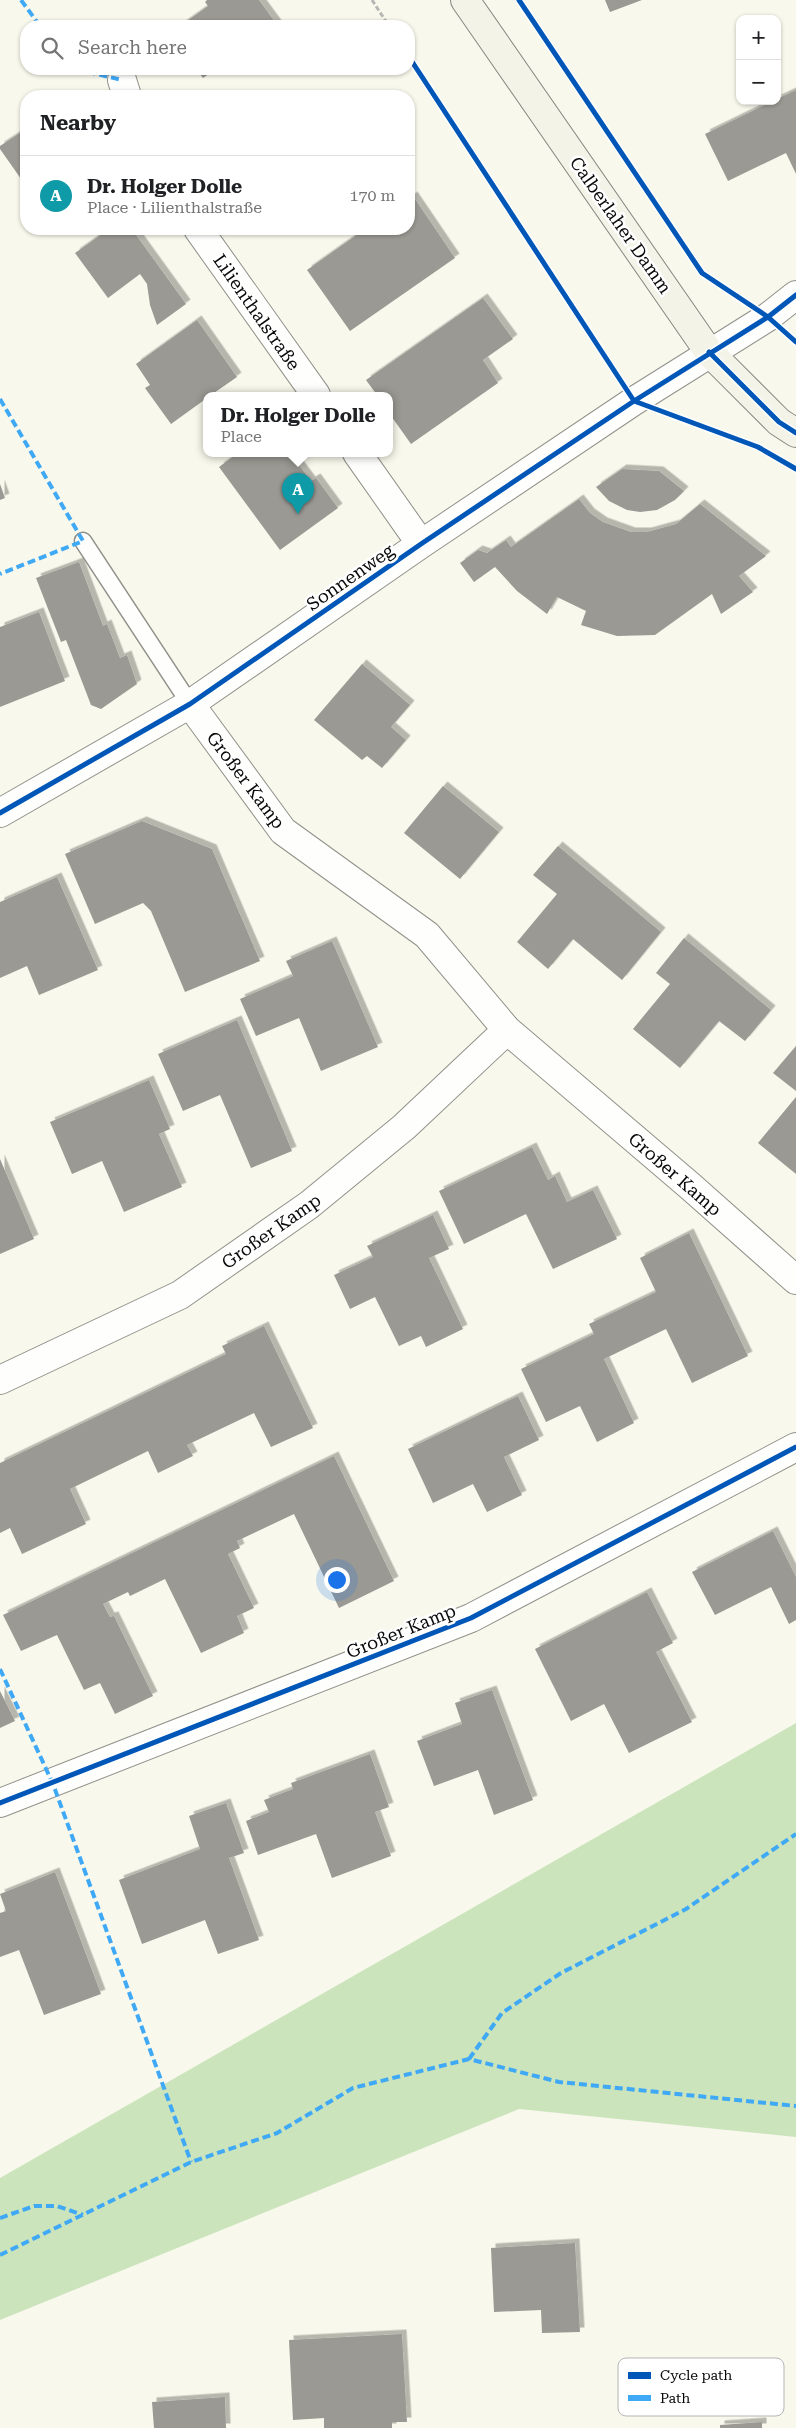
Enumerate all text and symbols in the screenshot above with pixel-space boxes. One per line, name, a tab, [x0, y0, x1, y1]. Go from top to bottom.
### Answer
map controls	[736, 15, 781, 105]
button: +	[736, 15, 781, 60]
search box	[20, 20, 415, 75]
icon: search	[38, 34, 66, 62]
text: Search here	[78, 36, 187, 59]
button: −	[736, 60, 781, 105]
text: Nearby	[40, 111, 116, 135]
street label: Calberlaher Damm	[566, 152, 676, 298]
text: Dr. Holger Dolle	[87, 175, 242, 198]
text: A	[50, 186, 62, 205]
text: 170 m	[349, 186, 395, 205]
text: Place · Lilienthalstraße	[87, 198, 262, 217]
street label: Lilienthalstraße	[209, 250, 305, 374]
popup	[203, 392, 393, 457]
text: Dr. Holger Dolle	[220, 404, 376, 427]
text: Place	[220, 427, 262, 446]
pin: A	[282, 473, 314, 514]
street label: Sonnenweg	[302, 539, 398, 615]
street label: Großer Kamp	[203, 727, 289, 833]
street label: Großer Kamp	[624, 1128, 726, 1220]
street label: Großer Kamp	[217, 1189, 325, 1273]
your location	[324, 1567, 350, 1593]
street label: Großer Kamp	[343, 1600, 459, 1662]
legend	[618, 2358, 784, 2416]
text: Cycle path	[660, 2367, 732, 2383]
text: Path	[660, 2390, 690, 2406]

